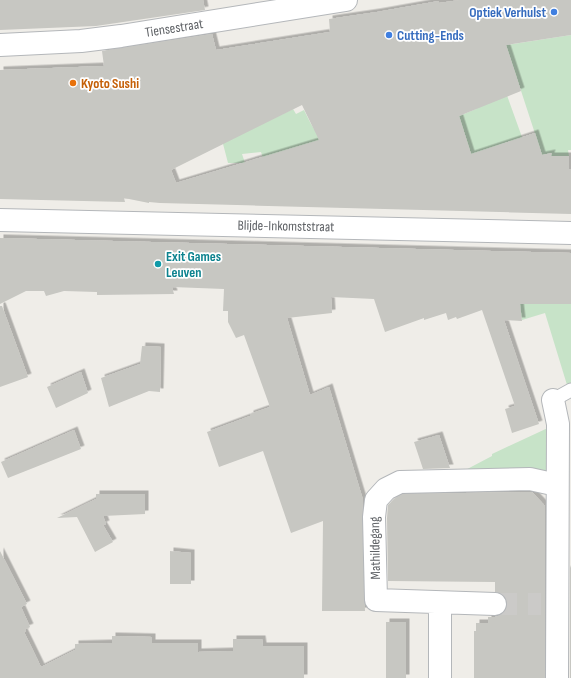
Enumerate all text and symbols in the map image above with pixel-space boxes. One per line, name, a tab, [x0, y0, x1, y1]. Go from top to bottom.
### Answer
place label: Optiek Verhulst	[469, 4, 546, 21]
marker: Optiek Verhulst	[549, 7, 559, 17]
street label: Tiensestraat	[144, 15, 204, 41]
place label: Cutting-Ends	[397, 27, 464, 44]
marker: Cutting-Ends	[384, 30, 394, 40]
place label: Kyoto Sushi	[81, 75, 139, 92]
marker: Kyoto Sushi	[68, 78, 78, 88]
street label: Blijde-Inkomststraat	[237, 217, 335, 235]
place label: Exit Games Leuven	[166, 248, 221, 281]
marker: Exit Games Leuven	[153, 259, 163, 269]
street label: Mathildegang	[366, 516, 384, 580]

